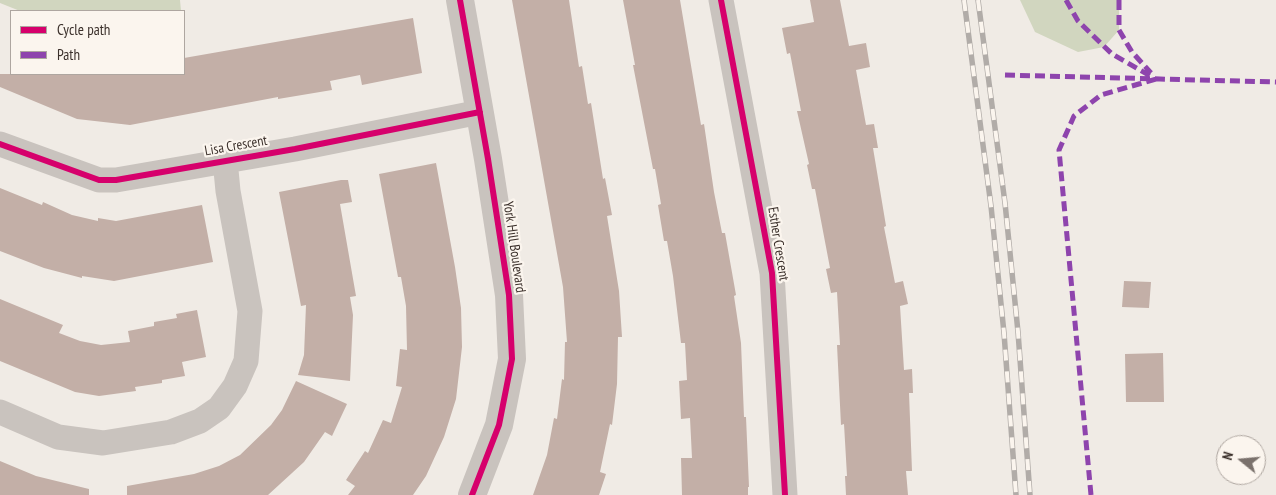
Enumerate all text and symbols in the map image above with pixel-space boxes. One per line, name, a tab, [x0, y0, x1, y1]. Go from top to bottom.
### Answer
legend	[10, 10, 185, 75]
text: Cycle path	[57, 20, 110, 39]
text: Path	[57, 45, 80, 64]
street label: Lisa Crescent	[203, 132, 269, 160]
street label: York Hill Boulevard	[499, 200, 529, 294]
street label: Esther Crescent	[764, 206, 792, 282]
north arrow	[1216, 435, 1266, 485]
text: N	[1218, 450, 1237, 462]

